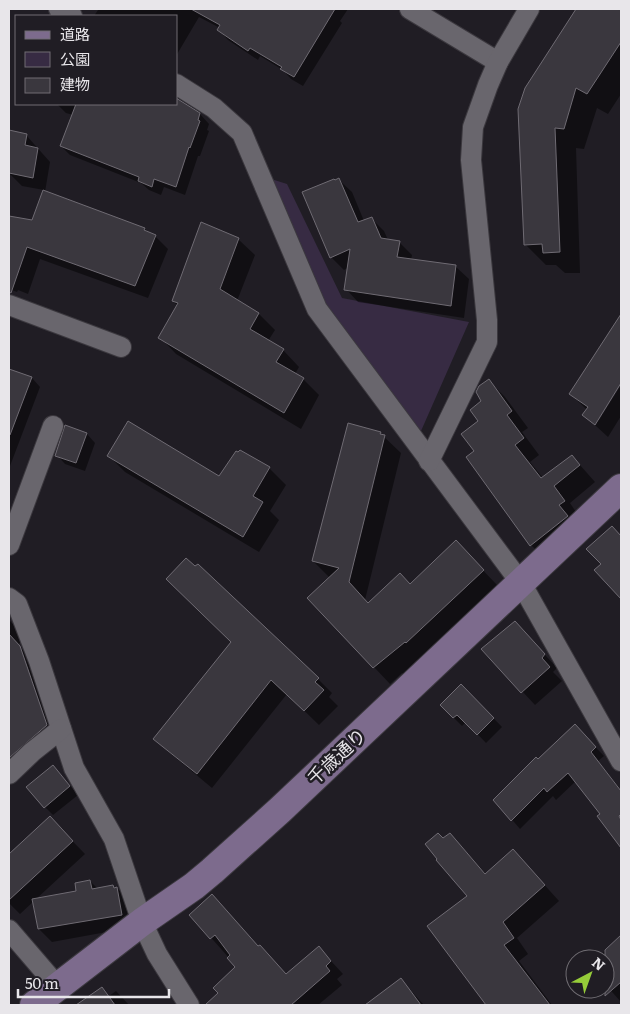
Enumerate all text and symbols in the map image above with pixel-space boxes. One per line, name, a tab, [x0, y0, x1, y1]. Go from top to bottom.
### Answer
legend	[15, 15, 178, 105]
text: 道路	[60, 22, 90, 45]
text: 公園	[60, 47, 90, 70]
text: 建物	[60, 72, 90, 95]
street label: 千歳通り	[300, 721, 372, 790]
north arrow	[565, 949, 615, 999]
text: N	[588, 952, 610, 975]
scale bar	[18, 966, 169, 998]
text: 50 m	[25, 971, 59, 994]

